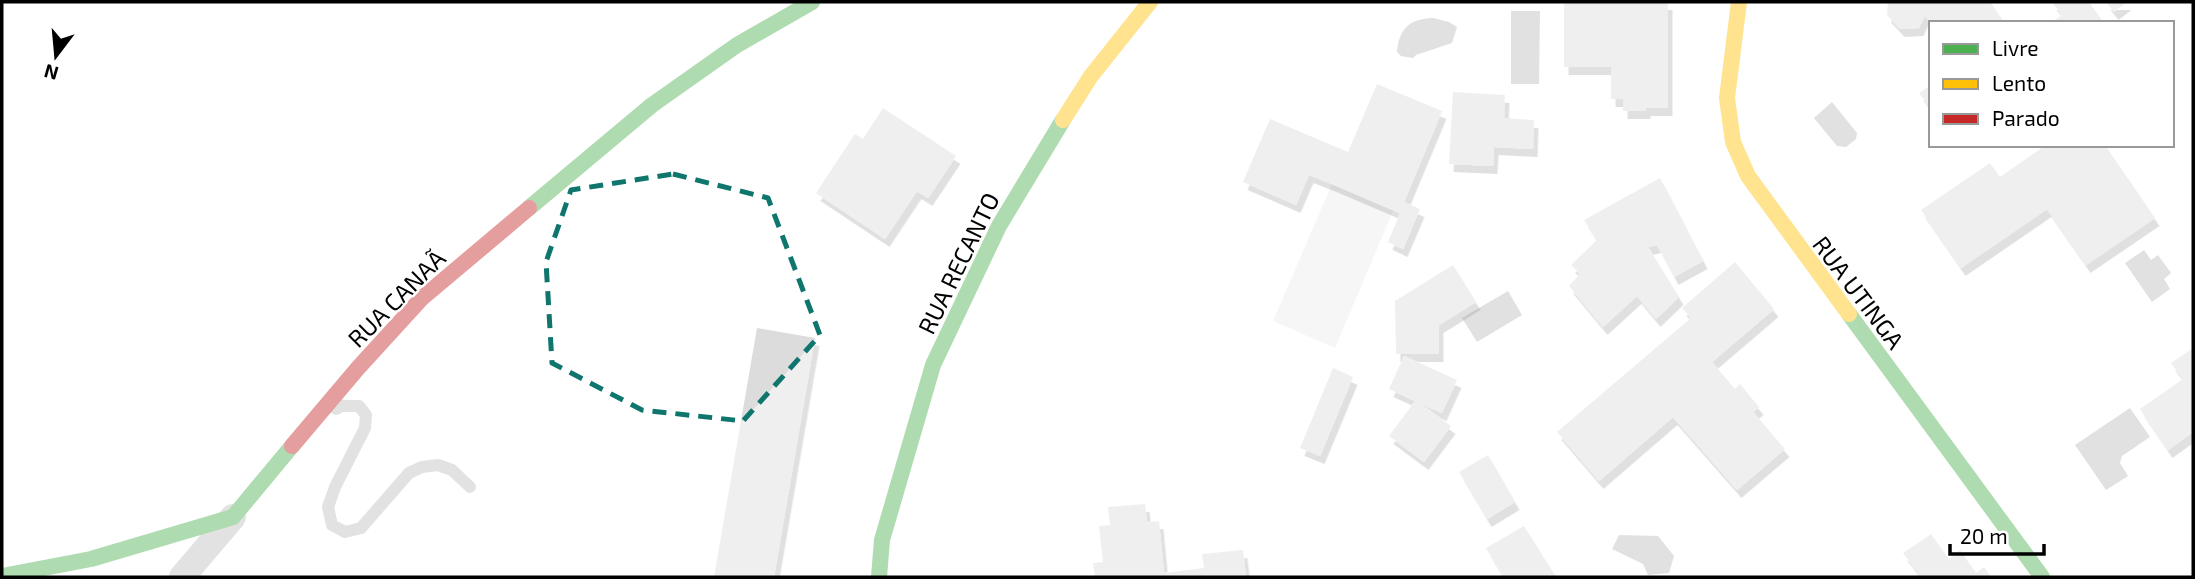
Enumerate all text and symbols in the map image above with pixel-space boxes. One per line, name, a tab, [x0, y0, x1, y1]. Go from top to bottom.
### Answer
north arrow	[21, 21, 91, 91]
legend	[1929, 21, 2174, 147]
text: Livre	[1992, 35, 2039, 60]
text: N	[41, 60, 61, 86]
text: Lento	[1992, 70, 2046, 95]
text: Parado	[1992, 105, 2060, 130]
street label: RUA RECANTO	[911, 188, 1005, 338]
street label: RUA UTINGA	[1807, 230, 1911, 354]
street label: RUA CANAÃ	[341, 243, 451, 353]
scale bar	[1950, 512, 2044, 556]
text: 20 m	[1960, 523, 2008, 548]

